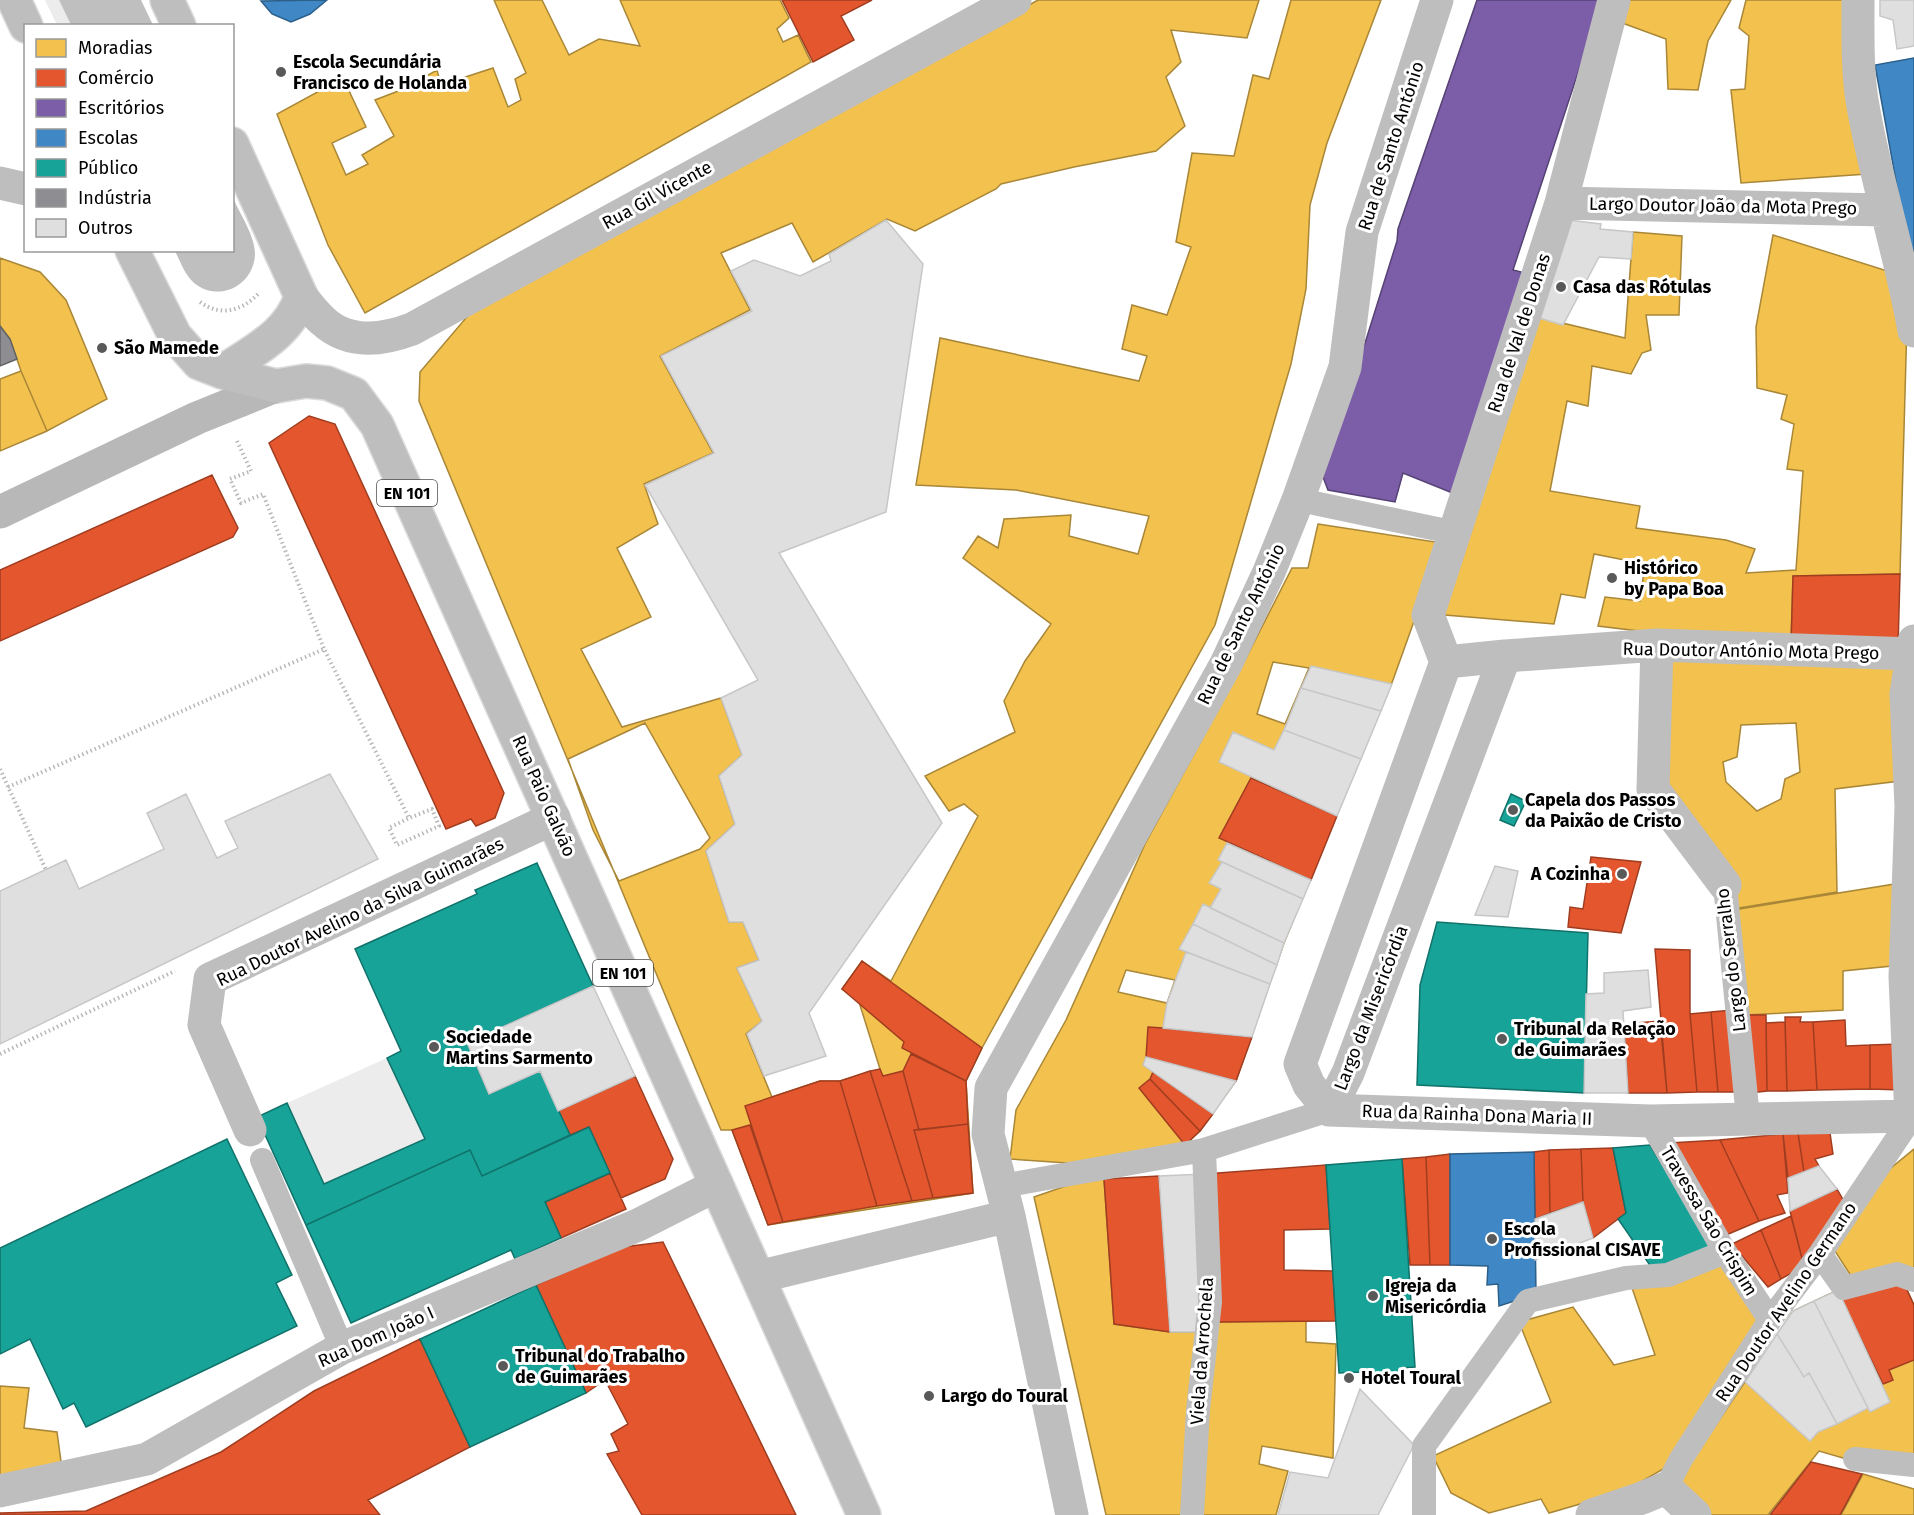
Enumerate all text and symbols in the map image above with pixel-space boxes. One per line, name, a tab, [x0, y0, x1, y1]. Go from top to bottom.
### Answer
legend	[24, 24, 234, 252]
text: Moradias	[78, 37, 152, 59]
place label: Escola Secundária Francisco de Holanda	[293, 51, 467, 94]
street label: Rua de Santo António	[1353, 59, 1429, 233]
marker: Escola Secundária Francisco de Holanda	[274, 65, 288, 79]
text: Comércio	[78, 67, 154, 89]
text: Escritórios	[78, 97, 164, 119]
text: Escolas	[78, 127, 138, 149]
street label: Rua Gil Vicente	[598, 156, 716, 234]
text: Público	[78, 157, 138, 179]
text: Indústria	[78, 187, 152, 209]
street label: Largo Doutor João da Mota Prego	[1589, 193, 1857, 219]
text: Outros	[78, 217, 133, 239]
street label: Rua de Val de Donas	[1483, 251, 1555, 415]
place label: Casa das Rótulas	[1573, 276, 1711, 298]
marker: Casa das Rótulas	[1554, 280, 1568, 294]
place label: São Mamede	[114, 337, 219, 359]
marker: São Mamede	[95, 341, 109, 355]
road number: EN 101	[377, 480, 437, 506]
street label: Rua de Santo António	[1192, 540, 1290, 708]
place label: Histórico by Papa Boa	[1624, 557, 1724, 600]
marker: Histórico by Papa Boa	[1605, 571, 1619, 585]
street label: Rua Doutor António Mota Prego	[1622, 638, 1880, 664]
street label: Rua Paio Galvão	[507, 732, 581, 860]
place label: Capela dos Passos da Paixão de Cristo	[1525, 789, 1682, 832]
marker: Capela dos Passos da Paixão de Cristo	[1506, 803, 1520, 817]
street label: Rua Doutor Avelino da Silva Guimarães	[213, 833, 507, 991]
place label: A Cozinha	[1530, 863, 1610, 885]
marker: A Cozinha	[1615, 867, 1629, 881]
street label: Largo do Serralho	[1711, 887, 1751, 1033]
street label: Largo da Misericórdia	[1329, 922, 1413, 1094]
road number: EN 101	[593, 960, 653, 986]
place label: Tribunal da Relação de Guimarães	[1514, 1018, 1676, 1061]
place label: Sociedade Martins Sarmento	[446, 1026, 593, 1069]
marker: Tribunal da Relação de Guimarães	[1495, 1032, 1509, 1046]
marker: Sociedade Martins Sarmento	[427, 1040, 441, 1054]
street label: Rua da Rainha Dona Maria II	[1361, 1100, 1593, 1130]
street label: Travessa São Crispim	[1656, 1142, 1762, 1300]
street label: Rua Doutor Avelino Germano	[1711, 1198, 1861, 1406]
place label: Escola Profissional CISAVE	[1504, 1218, 1661, 1261]
marker: Escola Profissional CISAVE	[1485, 1232, 1499, 1246]
place label: Igreja da Misericórdia	[1385, 1275, 1486, 1318]
street label: Viela da Arrochela	[1186, 1276, 1218, 1426]
marker: Igreja da Misericórdia	[1366, 1289, 1380, 1303]
street label: Rua Dom João I	[315, 1302, 437, 1372]
place label: Tribunal do Trabalho de Guimarães	[515, 1345, 685, 1388]
marker: Tribunal do Trabalho de Guimarães	[496, 1359, 510, 1373]
place label: Hotel Toural	[1361, 1367, 1461, 1389]
marker: Hotel Toural	[1342, 1371, 1356, 1385]
place label: Largo do Toural	[941, 1385, 1069, 1407]
marker: Largo do Toural	[922, 1389, 936, 1403]

